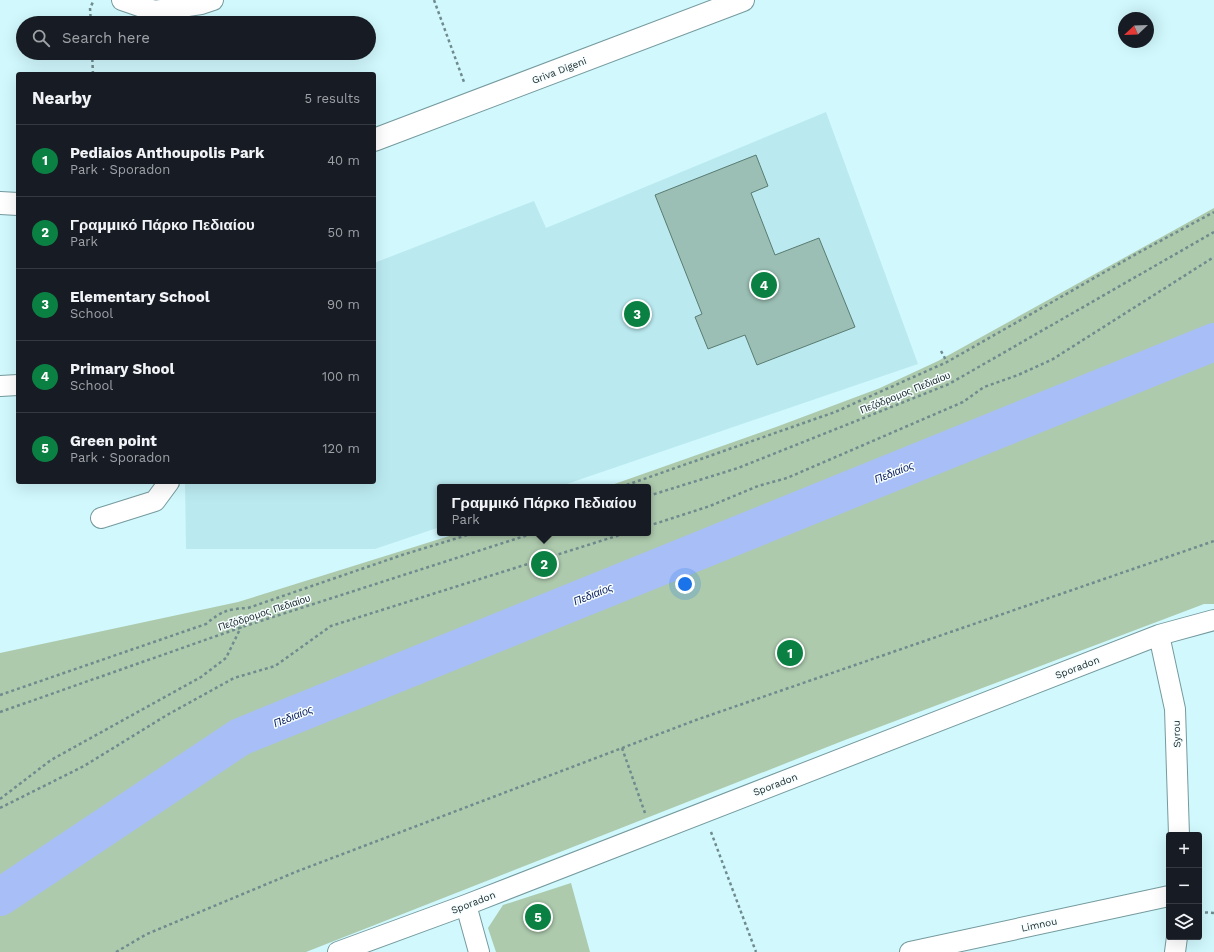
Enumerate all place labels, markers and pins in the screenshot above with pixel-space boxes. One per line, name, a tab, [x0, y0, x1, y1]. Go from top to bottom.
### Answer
pin: 4	[751, 270, 777, 300]
pin: 3	[624, 299, 650, 329]
pin: 2	[531, 549, 557, 579]
pin: 1	[777, 638, 803, 668]
pin: 5	[525, 902, 551, 932]

